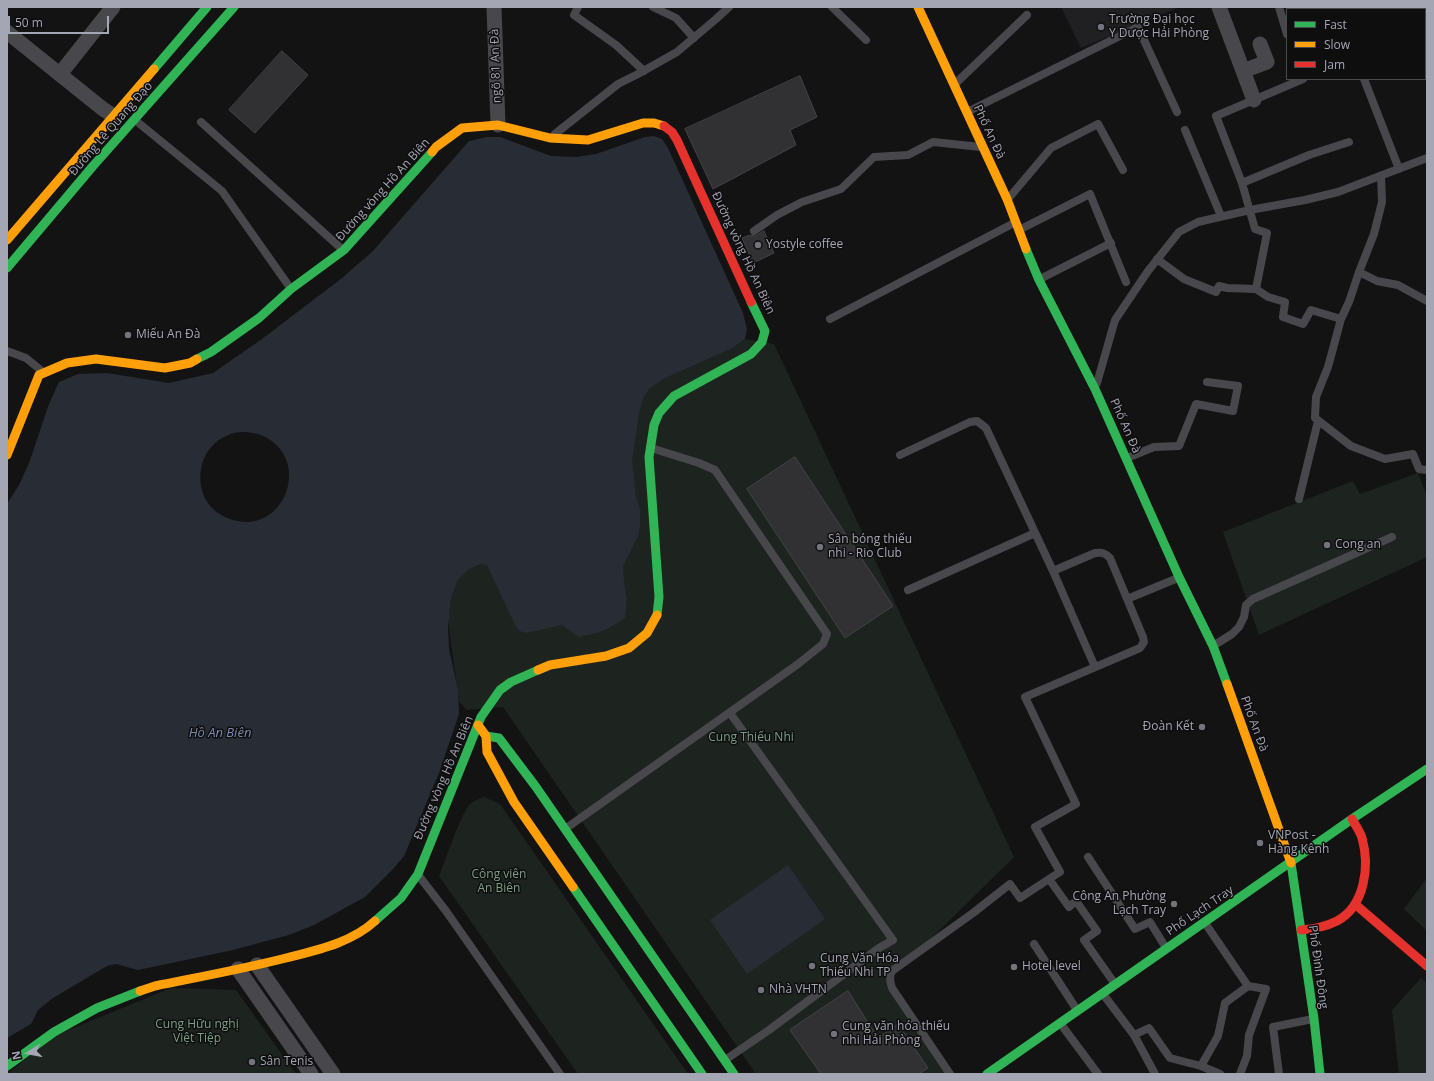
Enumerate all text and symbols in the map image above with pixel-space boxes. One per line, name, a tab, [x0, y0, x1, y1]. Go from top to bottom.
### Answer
scale bar	[10, 8, 111, 34]
legend	[1286, 8, 1426, 80]
place label: Trường Đại học Y Dược Hải Phòng	[1109, 13, 1209, 41]
text: 50 m	[15, 14, 43, 31]
text: Fast	[1324, 16, 1347, 33]
marker: Trường Đại học Y Dược Hải Phòng	[1096, 22, 1106, 32]
street label: ngõ 81 An Đà	[488, 29, 504, 103]
text: Slow	[1324, 36, 1350, 53]
text: Jam	[1324, 56, 1345, 73]
street label: Đường Lê Quang Đạo	[66, 79, 156, 179]
street label: Phố An Đà	[970, 103, 1008, 161]
street label: Đường vòng Hồ An Biên	[333, 136, 433, 244]
street label: Đường vòng Hồ An Biên	[708, 190, 778, 316]
place label: Yostyle coffee	[766, 238, 843, 252]
marker: Yostyle coffee	[753, 240, 763, 250]
place label: Miếu An Đà	[136, 328, 200, 342]
marker: Miếu An Đà	[123, 330, 133, 340]
street label: Phố An Đà	[1107, 396, 1143, 456]
place label: Sân bóng thiếu nhi - Rio Club	[828, 533, 912, 561]
place label: Cong an	[1335, 538, 1381, 552]
marker: Cong an	[1322, 540, 1332, 550]
marker: Sân bóng thiếu nhi - Rio Club	[815, 542, 825, 552]
street label: Phố An Đà	[1237, 694, 1271, 754]
street label: Đường vòng Hồ An Biên	[411, 714, 477, 842]
place label: Đoàn Kết	[1143, 720, 1194, 734]
marker: Đoàn Kết	[1197, 722, 1207, 732]
water label: Hồ An Biên	[189, 725, 251, 741]
park label: Cung Thiếu Nhi	[708, 731, 794, 745]
place label: VNPost - Hàng Kênh	[1268, 829, 1329, 857]
marker: VNPost - Hàng Kênh	[1255, 838, 1265, 848]
park label: Công viên An Biên	[472, 868, 526, 896]
street label: Phố Lạch Tray	[1164, 883, 1236, 939]
place label: Công An Phường Lạch Tray	[1072, 890, 1166, 918]
marker: Công An Phường Lạch Tray	[1169, 899, 1179, 909]
street label: Phố Đình Đông	[1305, 924, 1331, 1010]
place label: Cung Văn Hóa Thiếu Nhi TP	[820, 952, 899, 980]
place label: Hotel level	[1022, 960, 1081, 974]
marker: Cung Văn Hóa Thiếu Nhi TP	[807, 961, 817, 971]
marker: Hotel level	[1009, 962, 1019, 972]
place label: Nhà VHTN	[769, 983, 827, 997]
marker: Nhà VHTN	[756, 985, 766, 995]
park label: Cung Hữu nghị Việt Tiệp	[155, 1018, 239, 1046]
place label: Cung văn hóa thiếu nhi Hải Phòng	[842, 1020, 950, 1048]
marker: Cung văn hóa thiếu nhi Hải Phòng	[829, 1029, 839, 1039]
north arrow	[8, 1033, 48, 1073]
text: N	[8, 1050, 24, 1061]
place label: Sân Tenis	[260, 1055, 313, 1069]
marker: Sân Tenis	[247, 1057, 257, 1067]

